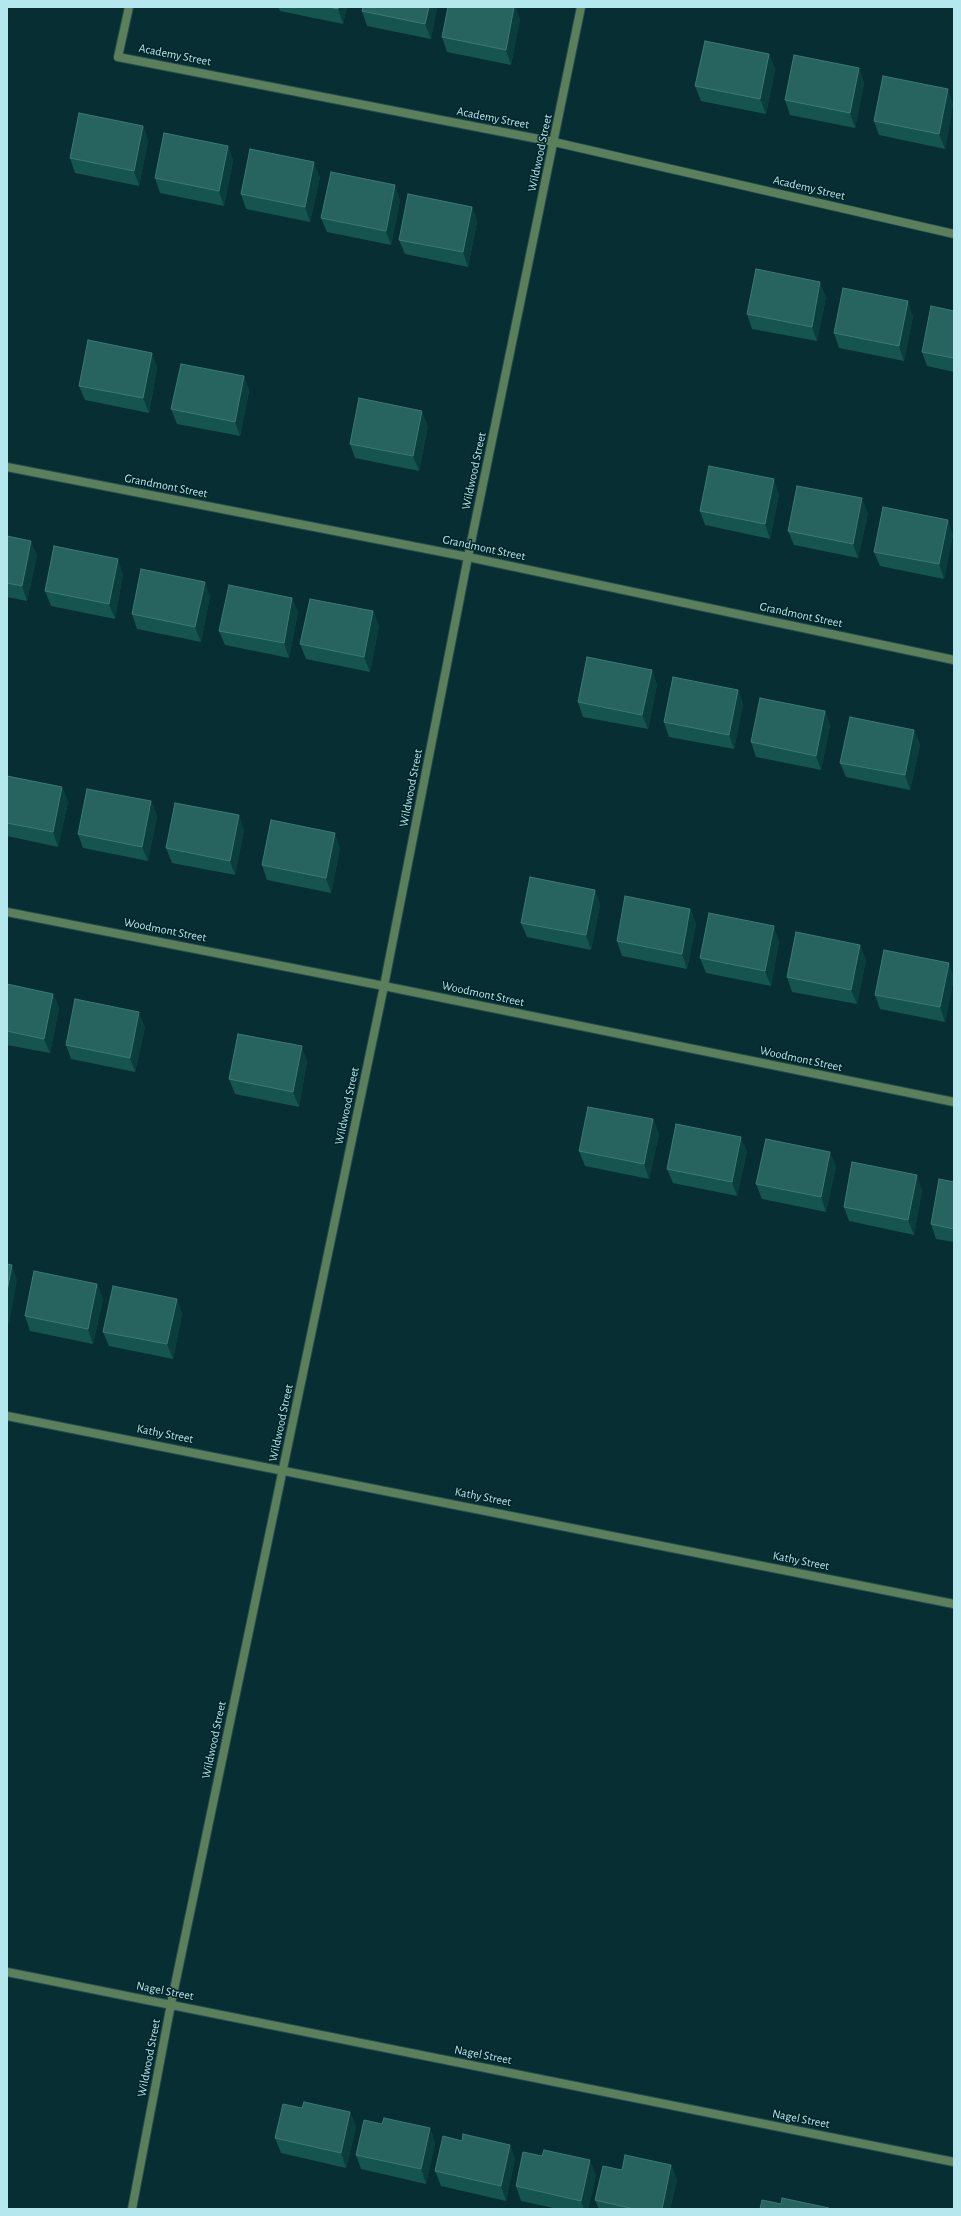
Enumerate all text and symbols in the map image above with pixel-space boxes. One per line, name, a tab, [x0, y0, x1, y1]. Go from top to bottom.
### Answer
street label: Academy Street	[138, 41, 212, 69]
street label: Academy Street	[456, 104, 530, 132]
street label: Wildwood Street	[525, 113, 555, 193]
street label: Academy Street	[772, 173, 846, 203]
street label: Wildwood Street	[459, 431, 489, 511]
street label: Grandmont Street	[123, 471, 209, 501]
street label: Grandmont Street	[441, 532, 527, 564]
street label: Grandmont Street	[758, 599, 844, 631]
street label: Wildwood Street	[396, 748, 426, 828]
street label: Woodmont Street	[122, 915, 208, 945]
street label: Woodmont Street	[441, 978, 525, 1010]
street label: Woodmont Street	[759, 1043, 843, 1075]
street label: Wildwood Street	[332, 1066, 362, 1146]
street label: Wildwood Street	[266, 1383, 296, 1463]
street label: Kathy Street	[136, 1421, 194, 1447]
street label: Kathy Street	[454, 1484, 512, 1510]
street label: Kathy Street	[772, 1548, 830, 1574]
street label: Wildwood Street	[199, 1700, 229, 1780]
street label: Nagel Street	[135, 1978, 195, 2004]
street label: Wildwood Street	[134, 2018, 164, 2098]
street label: Nagel Street	[453, 2042, 513, 2068]
street label: Nagel Street	[771, 2106, 831, 2132]

